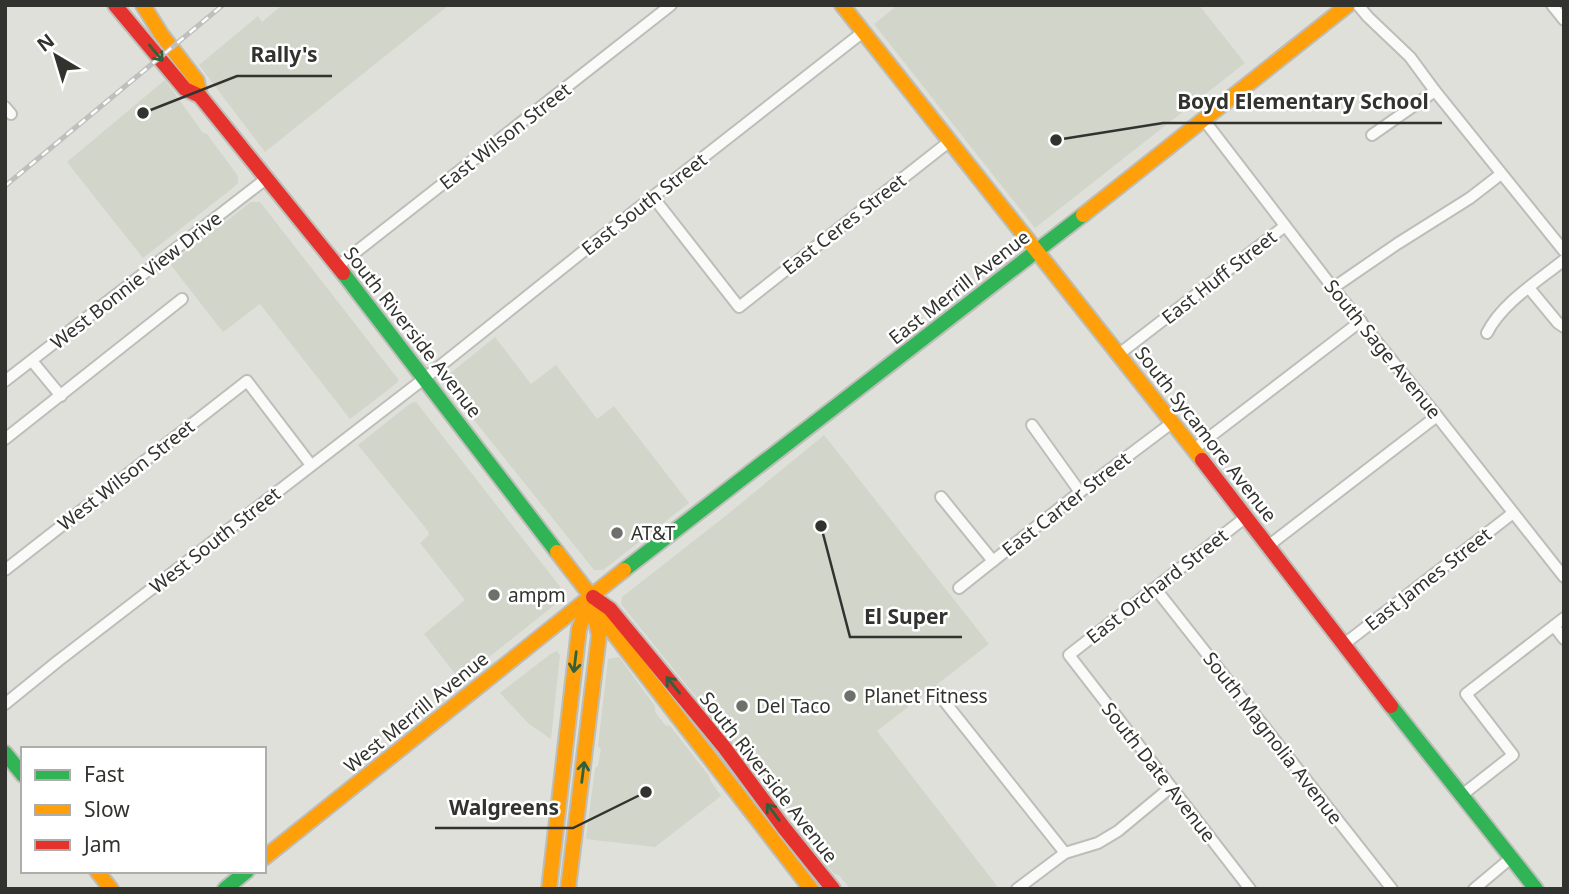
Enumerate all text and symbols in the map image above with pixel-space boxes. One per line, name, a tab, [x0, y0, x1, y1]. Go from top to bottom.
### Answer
north arrow	[21, 21, 91, 91]
text: N	[31, 28, 60, 58]
callout: Rally's	[237, 34, 332, 76]
text: Rally's	[250, 40, 318, 68]
one-way arrow	[148, 43, 163, 61]
street label: East Wilson Street	[434, 76, 576, 195]
callout: Boyd Elementary School	[1163, 81, 1442, 123]
text: Boyd Elementary School	[1177, 87, 1429, 115]
street label: East South Street	[576, 147, 712, 261]
street label: East Ceres Street	[777, 167, 911, 280]
street label: West Bonnie View Drive	[45, 205, 227, 355]
street label: East Merrill Avenue	[883, 224, 1035, 350]
street label: East Huff Street	[1156, 224, 1282, 330]
street label: South Riverside Avenue	[338, 241, 488, 423]
street label: South Sage Avenue	[1319, 274, 1447, 424]
street label: South Sycamore Avenue	[1129, 341, 1283, 527]
street label: West Wilson Street	[52, 413, 200, 537]
street label: East Carter Street	[997, 446, 1136, 562]
street label: West South Street	[144, 481, 286, 599]
place label: AT&T	[631, 520, 676, 546]
street label: East James Street	[1359, 521, 1497, 637]
street label: East Orchard Street	[1081, 522, 1233, 650]
marker: AT&T	[609, 525, 625, 541]
place label: ampm	[508, 582, 566, 608]
marker: ampm	[486, 587, 502, 603]
callout: El Super	[850, 595, 962, 637]
text: El Super	[864, 602, 949, 630]
street label: West Merrill Avenue	[338, 646, 494, 778]
street label: South Magnolia Avenue	[1197, 646, 1349, 830]
one-way arrow	[568, 650, 581, 673]
one-way arrow	[665, 677, 681, 695]
place label: Planet Fitness	[864, 683, 988, 709]
street label: South Riverside Avenue	[694, 686, 844, 868]
marker: Planet Fitness	[842, 688, 858, 704]
place label: Del Taco	[756, 693, 831, 719]
street label: South Date Avenue	[1096, 697, 1222, 847]
marker: Del Taco	[734, 698, 750, 714]
legend	[21, 747, 266, 873]
text: Fast	[84, 760, 125, 788]
one-way arrow	[576, 762, 589, 784]
callout: Walgreens	[435, 786, 573, 828]
text: Walgreens	[449, 793, 559, 821]
text: Slow	[84, 795, 130, 823]
one-way arrow	[765, 804, 780, 822]
text: Jam	[82, 830, 121, 858]

